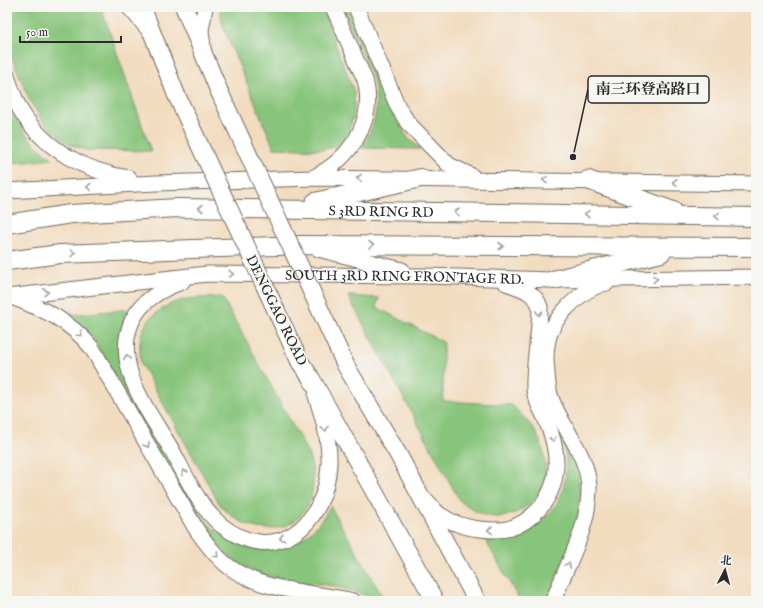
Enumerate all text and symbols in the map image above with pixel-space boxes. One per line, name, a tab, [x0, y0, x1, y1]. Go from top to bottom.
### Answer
scale bar	[20, 18, 121, 44]
text: 50 m	[26, 25, 48, 40]
callout: 南三环登高路口	[588, 76, 709, 103]
text: 南三环登高路口	[595, 80, 701, 99]
one-way arrow	[356, 174, 362, 182]
one-way arrow	[542, 176, 548, 184]
one-way arrow	[672, 178, 678, 186]
one-way arrow	[86, 182, 92, 191]
street label: S 3RD RING RD	[328, 202, 434, 222]
one-way arrow	[198, 204, 204, 212]
one-way arrow	[454, 208, 460, 216]
one-way arrow	[584, 210, 590, 218]
one-way arrow	[714, 212, 720, 220]
one-way arrow	[368, 241, 374, 249]
one-way arrow	[498, 242, 504, 250]
one-way arrow	[70, 249, 76, 258]
street label: DENGGAO ROAD	[241, 252, 311, 369]
street label: SOUTH 3RD RING FRONTAGE RD.	[285, 267, 525, 289]
one-way arrow	[228, 270, 234, 278]
one-way arrow	[652, 275, 658, 283]
one-way arrow	[43, 288, 49, 297]
one-way arrow	[535, 310, 544, 316]
one-way arrow	[75, 329, 83, 337]
one-way arrow	[123, 354, 132, 360]
one-way arrow	[321, 426, 329, 432]
one-way arrow	[548, 436, 557, 443]
one-way arrow	[143, 440, 150, 448]
one-way arrow	[182, 469, 189, 476]
one-way arrow	[487, 526, 493, 534]
one-way arrow	[279, 534, 286, 542]
one-way arrow	[211, 550, 219, 558]
north arrow	[705, 550, 745, 590]
text: 北	[720, 554, 732, 569]
one-way arrow	[563, 562, 571, 570]

